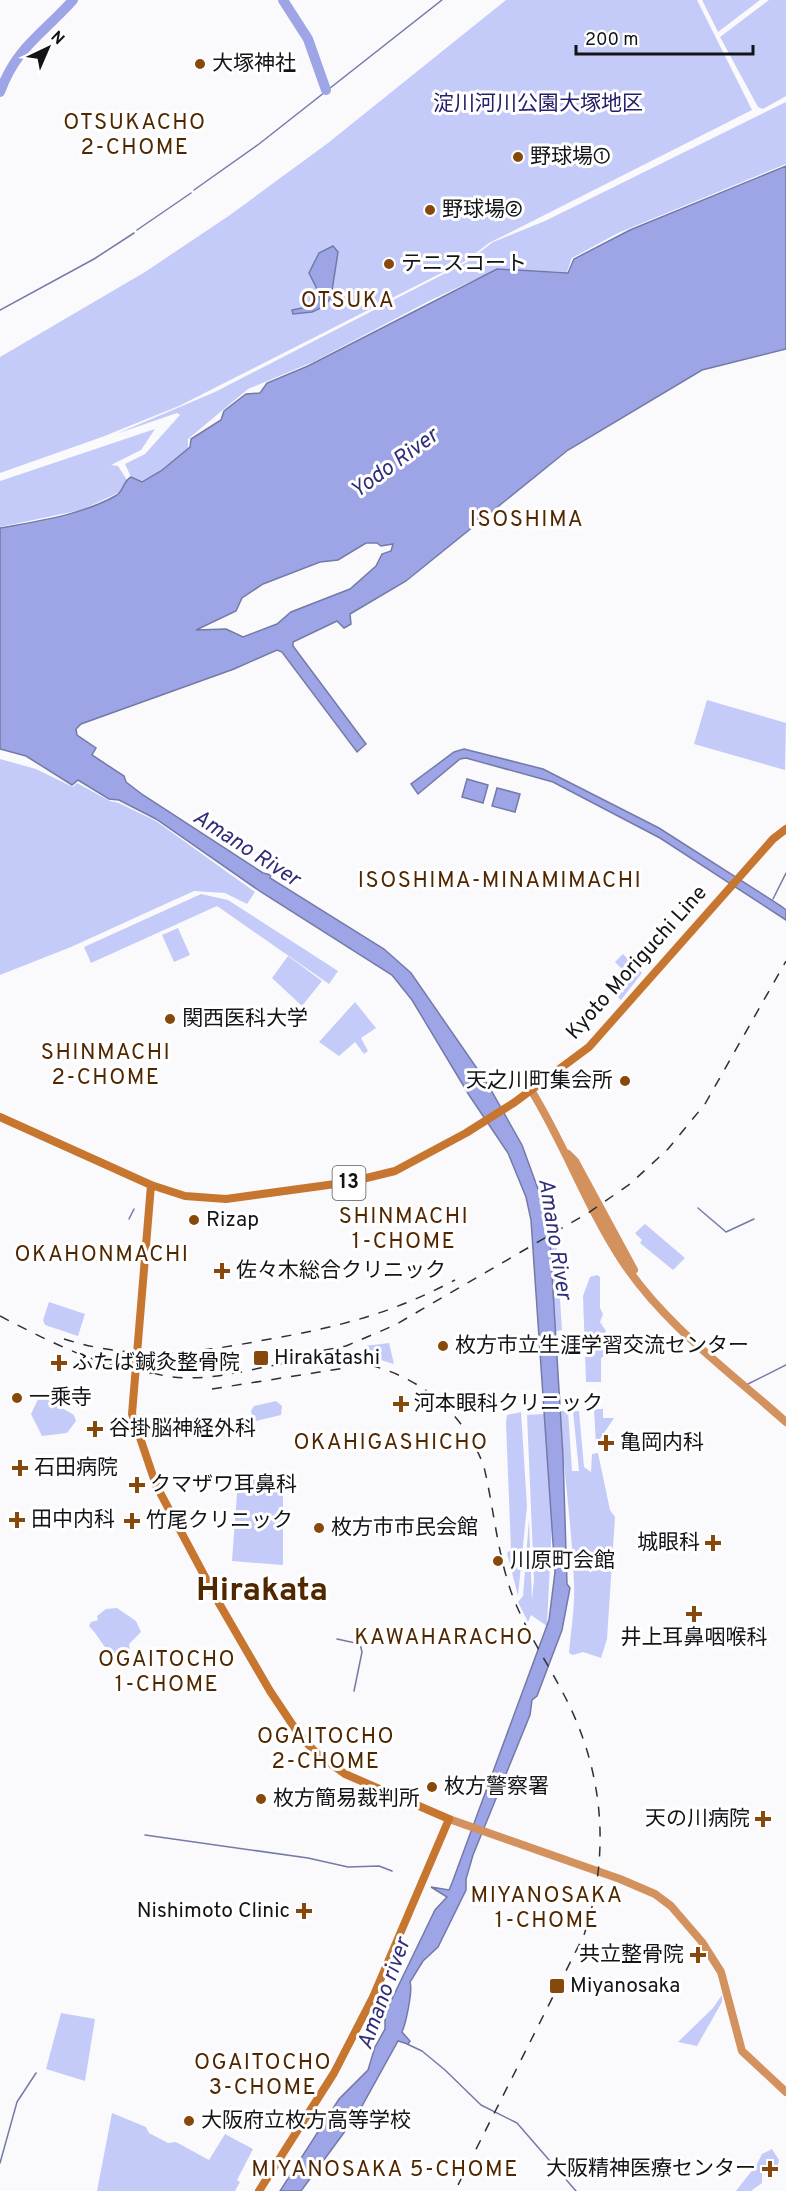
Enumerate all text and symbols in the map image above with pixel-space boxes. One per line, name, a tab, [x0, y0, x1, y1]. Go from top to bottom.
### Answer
north arrow	[18, 18, 78, 78]
scale bar	[576, 18, 753, 56]
text: N	[46, 27, 68, 50]
text: 200 m	[585, 29, 638, 52]
place label: 大塚神社	[212, 51, 296, 78]
marker: 大塚神社	[193, 57, 207, 71]
park label: 淀川河川公園大塚地区	[433, 91, 643, 118]
district label: OTSUKACHO 2-CHOME	[63, 110, 207, 162]
place label: 野球場①	[530, 144, 610, 171]
marker: 野球場①	[511, 150, 525, 164]
place label: 野球場②	[442, 197, 522, 224]
marker: 野球場②	[423, 203, 437, 217]
place label: テニスコート	[401, 251, 527, 278]
marker: テニスコート	[382, 257, 396, 271]
district label: OTSUKA	[301, 288, 395, 315]
water label: Yodo River	[346, 422, 446, 505]
district label: ISOSHIMA	[470, 507, 584, 534]
water label: Amano River	[187, 804, 306, 895]
district label: ISOSHIMA-MINAMIMACHI	[358, 868, 642, 895]
street label: Kyoto Moriguchi Line	[561, 880, 713, 1046]
place label: 関西医科大学	[182, 1006, 308, 1033]
marker: 関西医科大学	[163, 1012, 177, 1026]
district label: SHINMACHI 2-CHOME	[41, 1040, 171, 1092]
place label: 天之川町集会所	[466, 1068, 613, 1095]
marker: 天之川町集会所	[618, 1074, 632, 1088]
road number: 13	[332, 1166, 366, 1200]
water label: Amano River	[531, 1176, 577, 1303]
district label: SHINMACHI 1-CHOME	[339, 1204, 469, 1256]
place label: Rizap	[206, 1207, 259, 1234]
marker: Rizap	[187, 1213, 201, 1227]
district label: OKAHONMACHI	[15, 1242, 189, 1269]
place label: 佐々木総合クリニック	[236, 1258, 446, 1285]
marker: 佐々木総合クリニック	[213, 1262, 231, 1280]
place label: 枚方市立生涯学習交流センター	[455, 1333, 749, 1360]
marker: 枚方市立生涯学習交流センター	[436, 1339, 450, 1353]
place label: Hirakatashi	[274, 1345, 380, 1372]
marker: Hirakatashi	[252, 1349, 270, 1367]
place label: ふたば鍼灸整骨院	[72, 1350, 240, 1377]
marker: ふたば鍼灸整骨院	[50, 1354, 68, 1372]
place label: 一乘寺	[29, 1385, 92, 1412]
marker: 一乘寺	[10, 1391, 24, 1405]
place label: 河本眼科クリニック	[414, 1391, 603, 1418]
marker: 河本眼科クリニック	[392, 1395, 410, 1413]
place label: 谷掛脳神経外科	[109, 1416, 256, 1443]
marker: 谷掛脳神経外科	[86, 1420, 104, 1438]
district label: OKAHIGASHICHO	[293, 1430, 489, 1457]
place label: 亀岡内科	[620, 1430, 704, 1457]
marker: 亀岡内科	[597, 1434, 615, 1452]
place label: 石田病院	[34, 1455, 118, 1482]
marker: 石田病院	[11, 1459, 29, 1477]
place label: クマザワ耳鼻科	[150, 1472, 297, 1499]
marker: クマザワ耳鼻科	[128, 1476, 146, 1494]
place label: 田中内科	[31, 1507, 115, 1534]
place label: 竹尾クリニック	[146, 1508, 293, 1535]
marker: 田中内科	[8, 1511, 26, 1529]
marker: 竹尾クリニック	[123, 1512, 141, 1530]
place label: 枚方市市民会館	[331, 1515, 478, 1542]
marker: 枚方市市民会館	[312, 1521, 326, 1535]
place label: 城眼科	[637, 1530, 700, 1557]
marker: 城眼科	[704, 1534, 722, 1552]
place label: 川原町会館	[510, 1548, 615, 1575]
marker: 川原町会館	[491, 1554, 505, 1568]
district label: Hirakata	[196, 1571, 328, 1613]
marker: 井上耳鼻咽喉科	[685, 1605, 703, 1623]
district label: KAWAHARACHO	[354, 1625, 534, 1652]
place label: 井上耳鼻咽喉科	[621, 1625, 768, 1652]
district label: OGAITOCHO 1-CHOME	[98, 1647, 236, 1699]
district label: OGAITOCHO 2-CHOME	[257, 1724, 395, 1776]
place label: 枚方警察署	[444, 1774, 549, 1801]
marker: 枚方警察署	[425, 1780, 439, 1794]
place label: 枚方簡易裁判所	[273, 1786, 420, 1813]
marker: 枚方簡易裁判所	[254, 1792, 268, 1806]
place label: 天の川病院	[645, 1806, 750, 1833]
marker: 天の川病院	[754, 1810, 772, 1828]
district label: MIYANOSAKA 1-CHOME	[471, 1883, 623, 1935]
place label: Nishimoto Clinic	[137, 1898, 290, 1925]
marker: Nishimoto Clinic	[295, 1902, 313, 1920]
water label: Amano river	[352, 1933, 418, 2053]
place label: 共立整骨院	[579, 1942, 684, 1969]
marker: 共立整骨院	[689, 1946, 707, 1964]
place label: Miyanosaka	[570, 1973, 680, 2000]
marker: Miyanosaka	[548, 1977, 566, 1995]
district label: OGAITOCHO 3-CHOME	[194, 2050, 332, 2102]
place label: 大阪府立枚方高等学校	[201, 2108, 411, 2135]
marker: 大阪府立枚方高等学校	[182, 2114, 196, 2128]
place label: 大阪精神医療センター	[546, 2156, 756, 2183]
district label: MIYANOSAKA 5-CHOME	[251, 2157, 519, 2184]
marker: 大阪精神医療センター	[761, 2160, 779, 2178]

